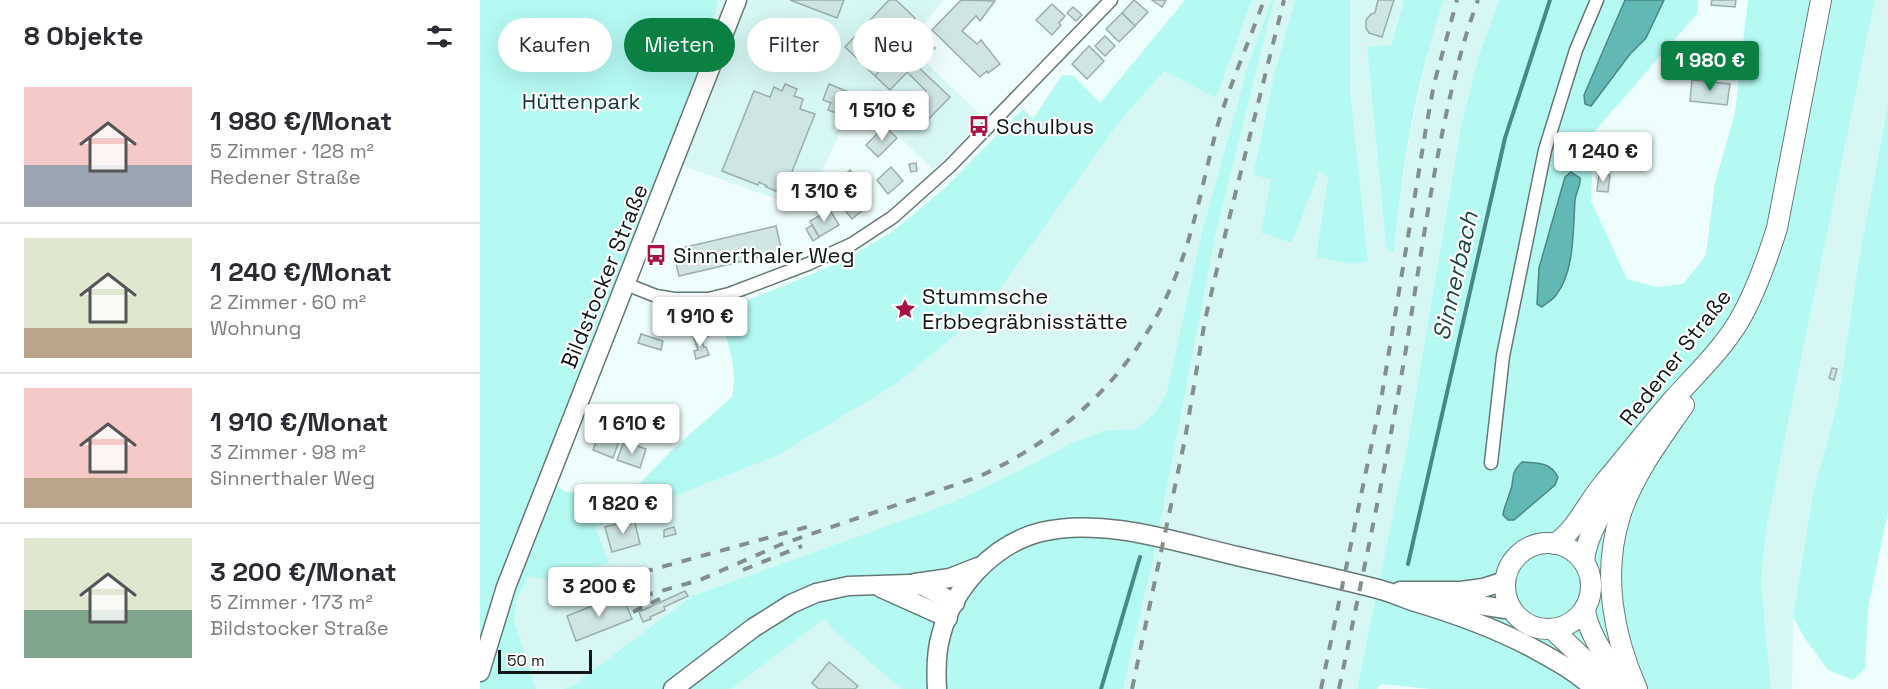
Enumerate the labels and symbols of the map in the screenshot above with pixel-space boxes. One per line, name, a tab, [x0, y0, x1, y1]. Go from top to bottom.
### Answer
pin: 1 980 €	[1655, 41, 1765, 92]
park label: Hüttenpark	[522, 87, 640, 115]
pin: 1 510 €	[827, 91, 937, 142]
place label: Schulbus	[996, 112, 1094, 140]
bus stop icon: Schulbus	[967, 114, 991, 138]
pin: 1 240 €	[1548, 132, 1658, 183]
pin: 1 310 €	[769, 172, 879, 223]
street label: Bildstocker Straße	[554, 180, 654, 372]
water label: Sinnerbach	[1425, 207, 1485, 343]
place label: Sinnerthaler Weg	[673, 241, 855, 269]
bus stop icon: Sinnerthaler Weg	[644, 243, 668, 267]
place label: Stummsche Erbbegräbnisstätte	[922, 282, 1128, 335]
street label: Redener Straße	[1613, 283, 1737, 431]
pin: 1 910 €	[645, 297, 755, 348]
place icon: Stummsche Erbbegräbnisstätte	[893, 297, 917, 321]
pin: 1 610 €	[577, 404, 687, 455]
pin: 1 820 €	[568, 484, 678, 535]
pin: 3 200 €	[544, 567, 654, 618]
scale bar	[498, 647, 592, 674]

